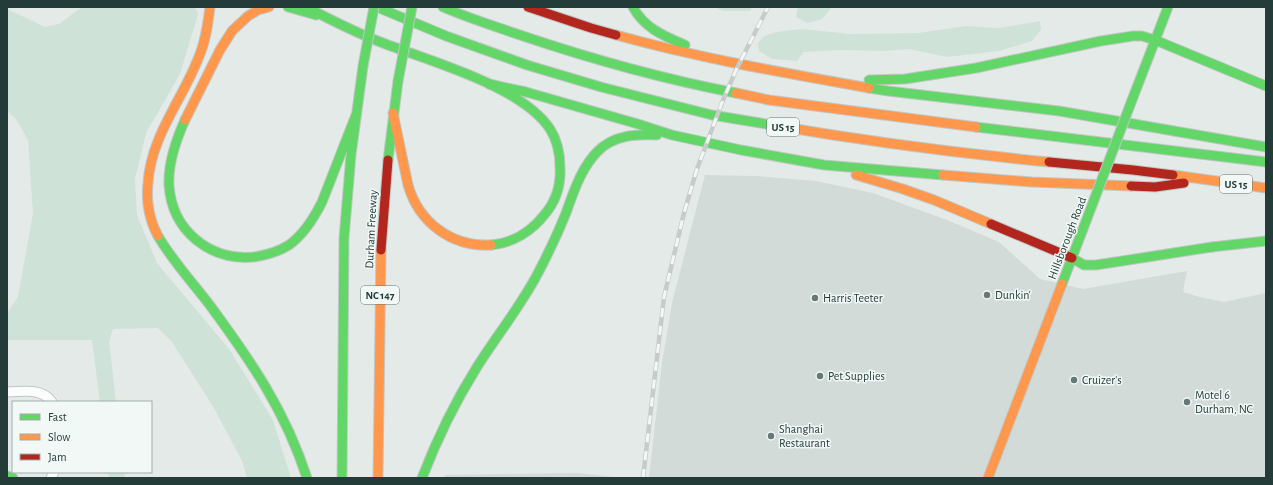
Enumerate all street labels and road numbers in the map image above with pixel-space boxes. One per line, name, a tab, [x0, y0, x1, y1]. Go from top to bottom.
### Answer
road number: US 15	[767, 118, 799, 136]
road number: US 15	[1220, 175, 1252, 193]
street label: Durham Freeway	[363, 189, 380, 269]
street label: Hillsborough Road	[1046, 195, 1088, 281]
road number: NC 147	[361, 286, 399, 304]

